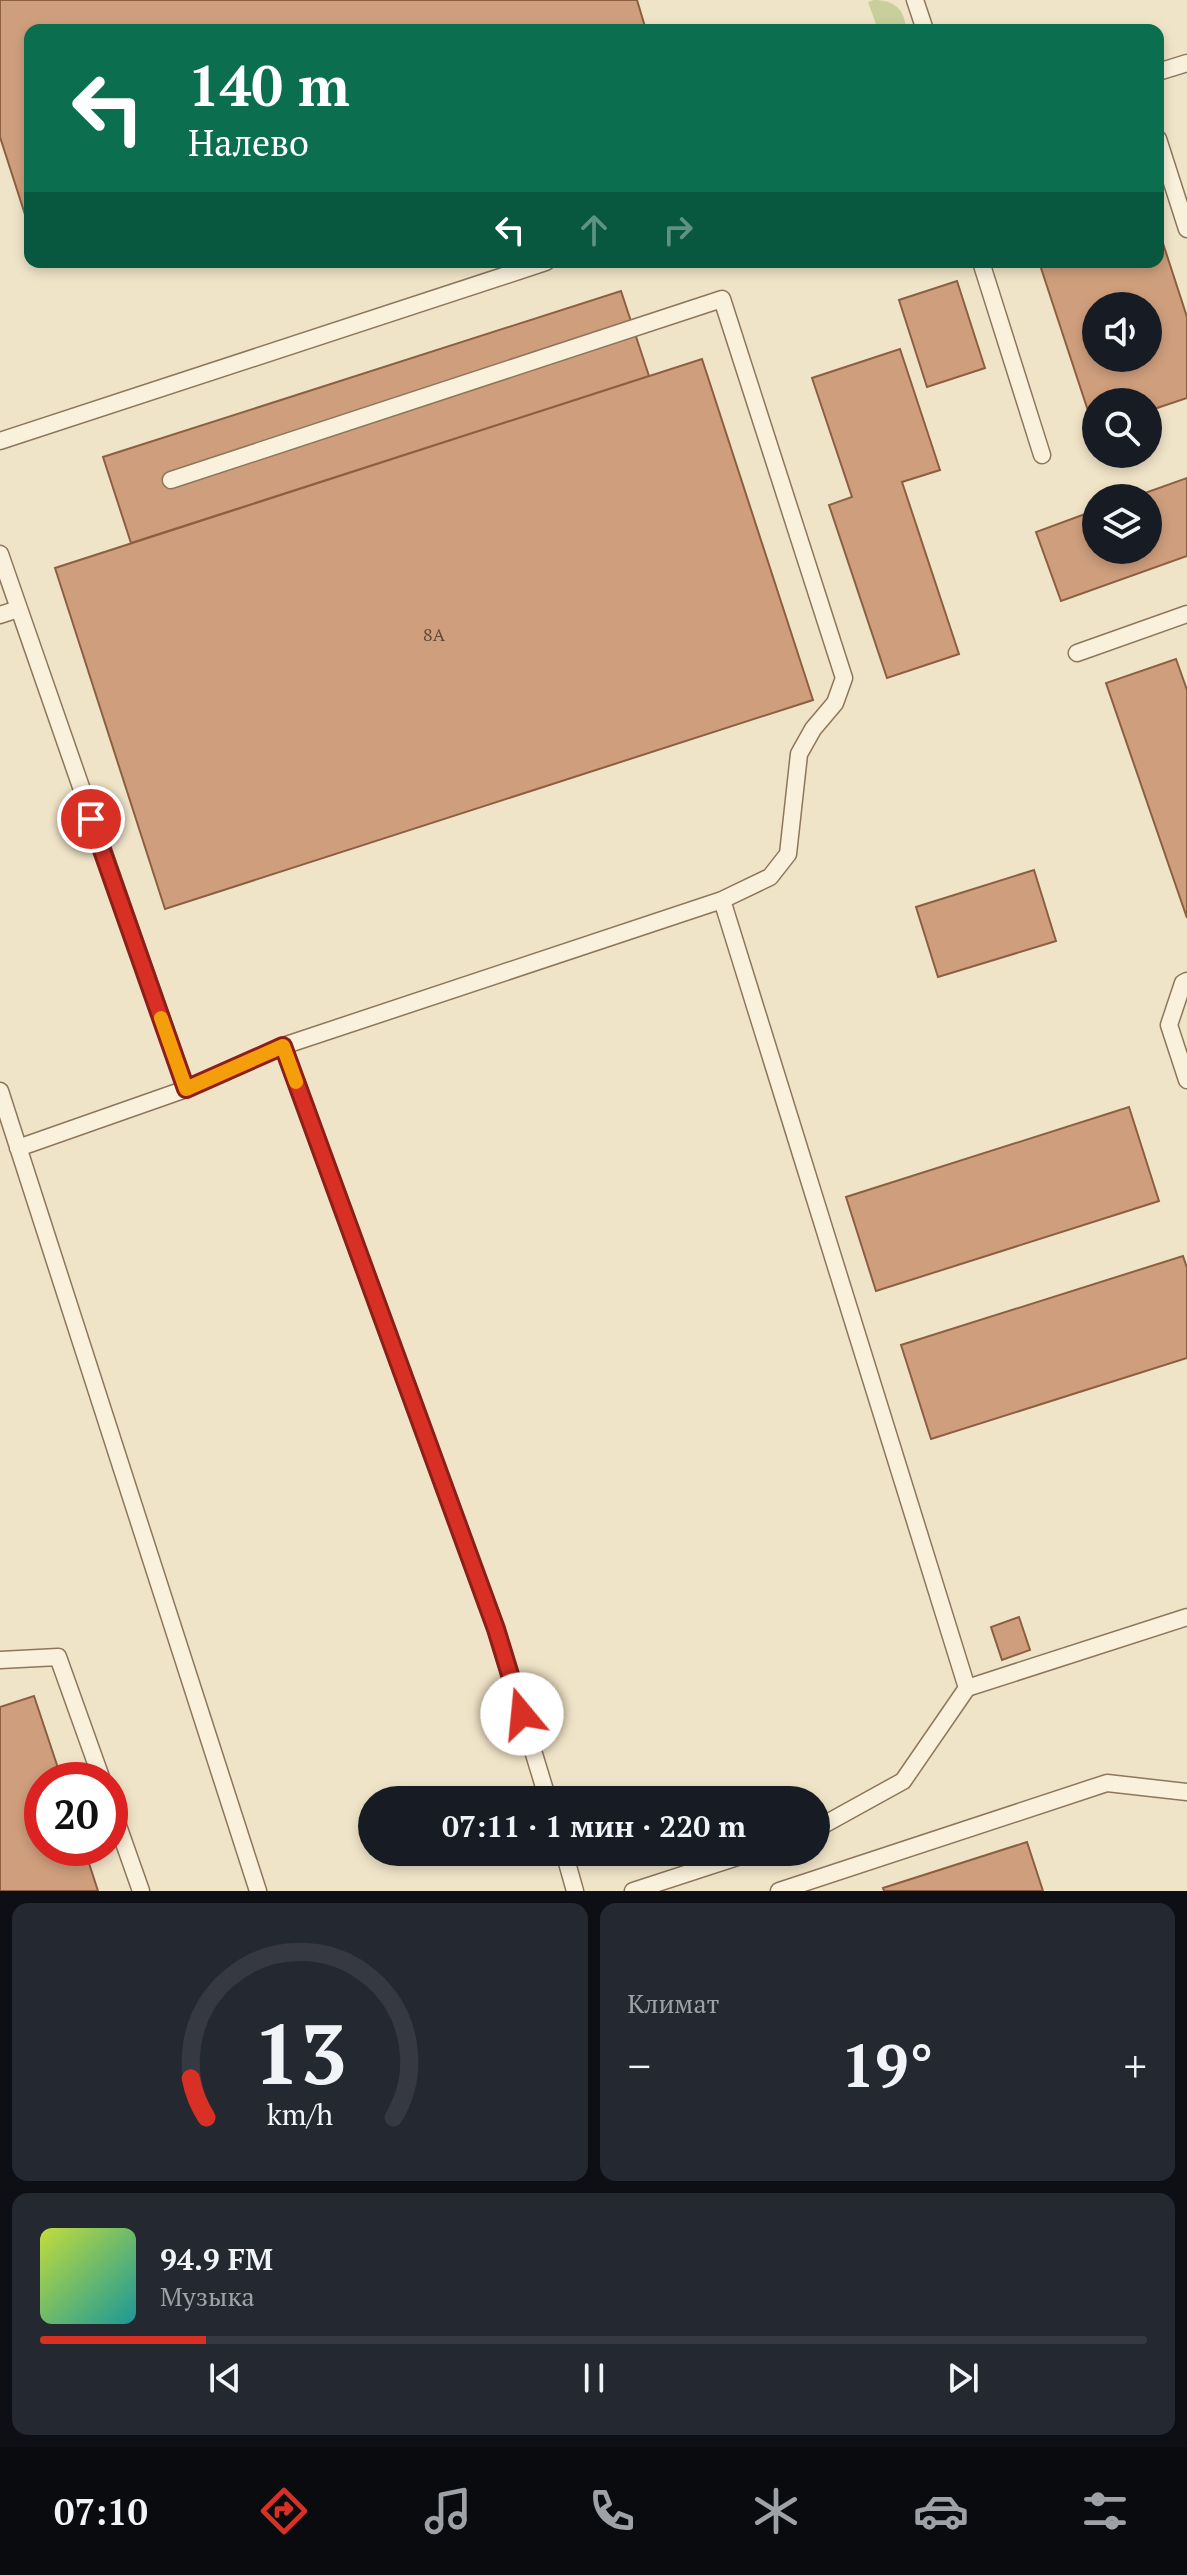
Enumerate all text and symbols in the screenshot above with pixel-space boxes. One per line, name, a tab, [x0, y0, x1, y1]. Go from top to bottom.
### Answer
text: 140 m	[188, 48, 350, 122]
icon: left	[56, 56, 160, 160]
text: Налево	[188, 119, 309, 166]
icon: left	[488, 208, 532, 252]
icon: ahead	[572, 208, 616, 252]
icon: right	[656, 208, 700, 252]
map controls	[1082, 292, 1162, 564]
button: sound	[1082, 292, 1162, 372]
button: search	[1082, 388, 1162, 468]
button: layers	[1082, 484, 1162, 564]
house number: 8А	[423, 622, 446, 646]
pin	[57, 785, 125, 853]
icon: arrive	[69, 797, 113, 841]
position arrow	[480, 1672, 564, 1756]
speed limit sign: 20	[24, 1762, 128, 1866]
text: 07:11 · 1 мин · 220 m	[442, 1806, 746, 1846]
text: Климат	[628, 1986, 719, 2020]
text: 13	[253, 1998, 347, 2108]
text: 19°	[841, 2025, 934, 2104]
text: −	[628, 2036, 651, 2095]
text: +	[1124, 2036, 1147, 2095]
text: km/h	[267, 2095, 333, 2133]
text: 94.9 FM	[160, 2239, 273, 2279]
text: Музыка	[160, 2279, 255, 2313]
icon: previous	[203, 2356, 247, 2400]
icon: pause	[572, 2356, 616, 2400]
icon: next	[941, 2356, 985, 2400]
icon: directions	[256, 2483, 312, 2539]
icon: music	[420, 2483, 476, 2539]
icon: phone	[584, 2483, 640, 2539]
icon: climate	[748, 2483, 804, 2539]
icon: car	[913, 2483, 969, 2539]
icon: filters	[1077, 2483, 1133, 2539]
text: 07:10	[54, 2488, 148, 2535]

